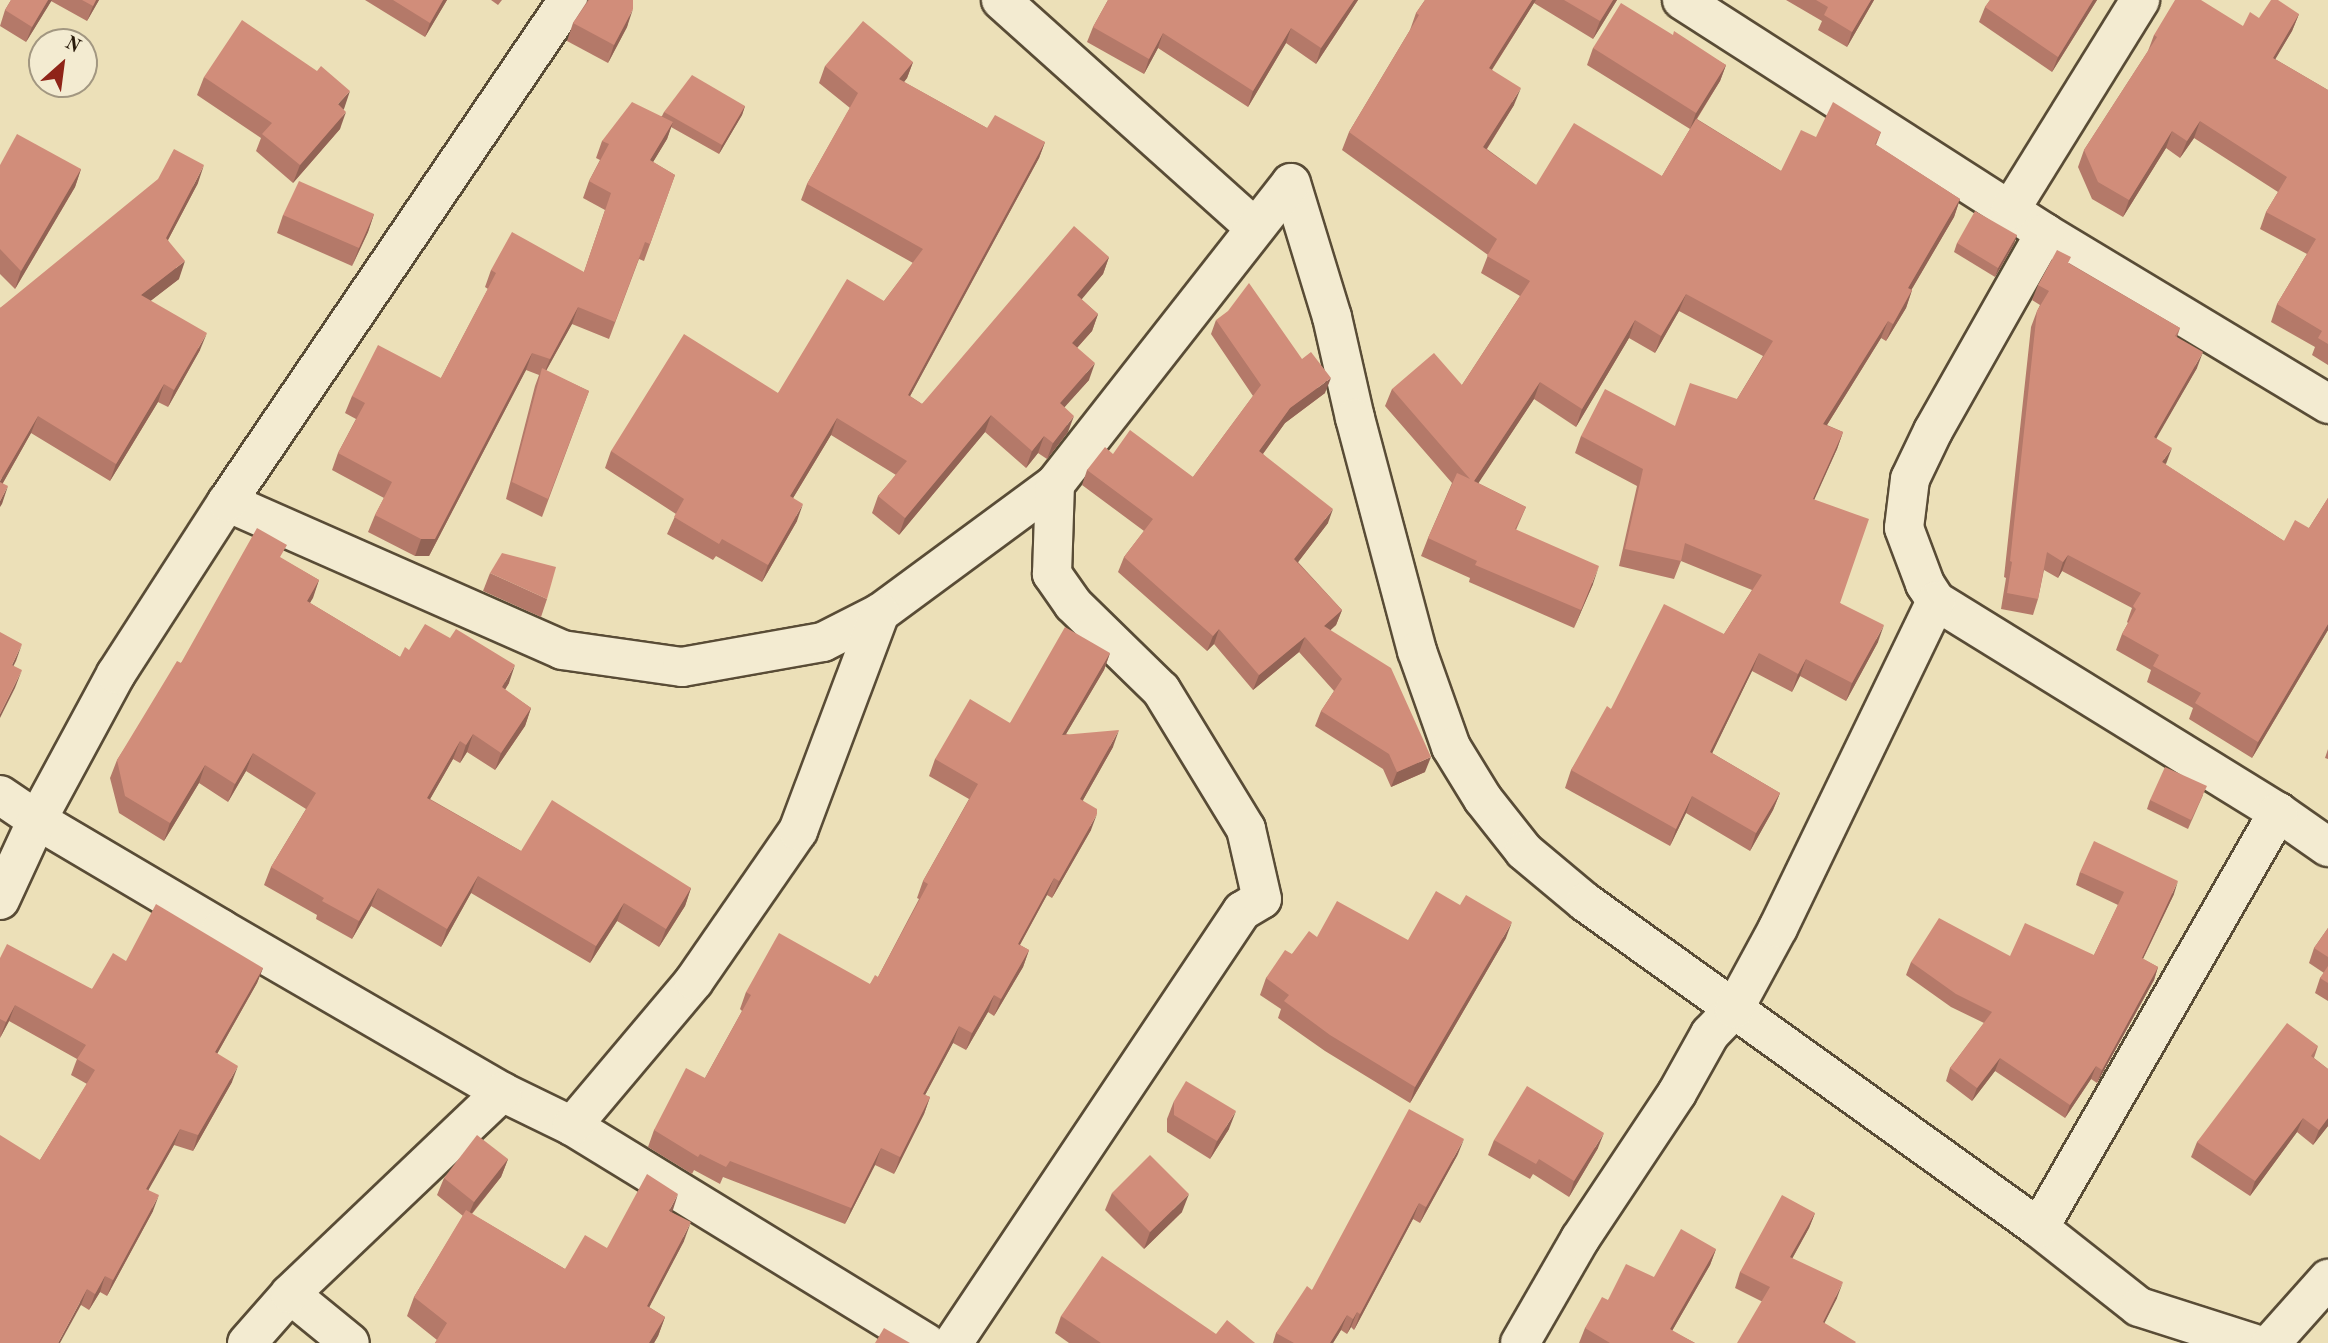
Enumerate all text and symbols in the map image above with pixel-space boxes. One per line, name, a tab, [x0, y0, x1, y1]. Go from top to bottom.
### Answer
north arrow	[28, 28, 98, 98]
text: N	[61, 34, 83, 58]

